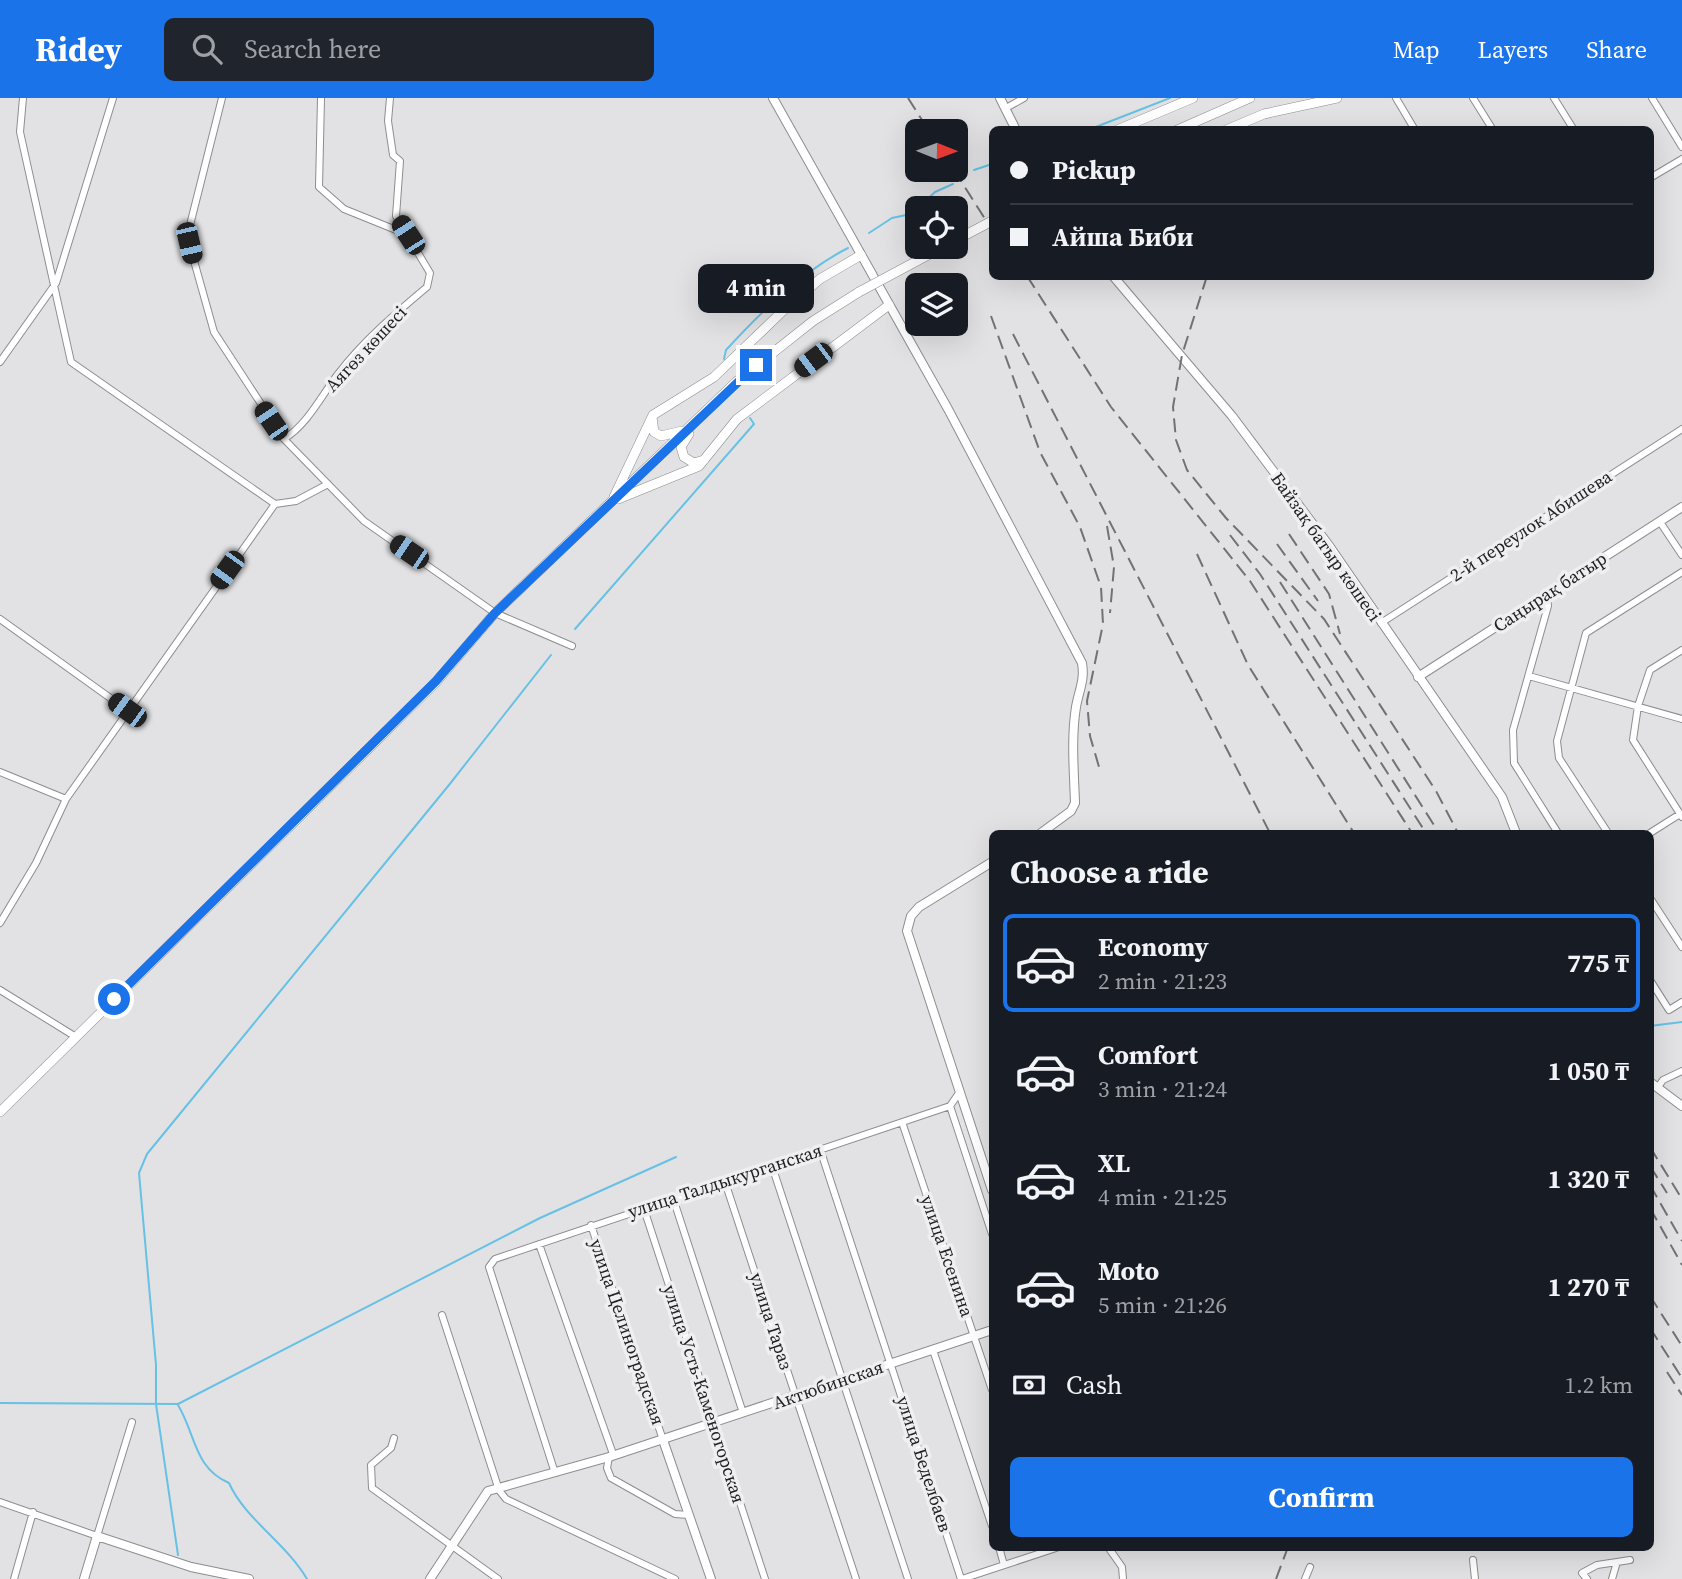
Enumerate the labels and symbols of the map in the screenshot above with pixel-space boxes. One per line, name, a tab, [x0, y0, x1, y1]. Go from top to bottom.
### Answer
north arrow	[905, 119, 968, 182]
car	[388, 212, 429, 258]
car	[175, 220, 204, 266]
callout: 4 min	[698, 264, 814, 313]
street label: Аягөз көшесі	[319, 300, 412, 397]
car	[790, 339, 837, 381]
route end	[740, 349, 772, 381]
car	[251, 398, 292, 444]
street label: 2-й переулок Абишева	[1445, 463, 1617, 587]
street label: Байзақ батыр көшесі	[1265, 467, 1387, 626]
car	[386, 532, 433, 572]
street label: Саңырақ батыр	[1488, 545, 1611, 638]
car	[207, 547, 248, 593]
car	[104, 689, 151, 731]
route start	[98, 983, 130, 1015]
street label: улица Талдыкурганская	[624, 1137, 825, 1224]
street label: улица Есенина	[915, 1192, 980, 1321]
street label: улица Целиноградская	[584, 1235, 671, 1428]
street label: улица Тараз	[744, 1269, 799, 1373]
street label: улица Усть-Каменогорская	[657, 1281, 752, 1506]
street label: Актюбинская	[769, 1354, 886, 1415]
street label: улица Беделбаев	[891, 1393, 958, 1535]

